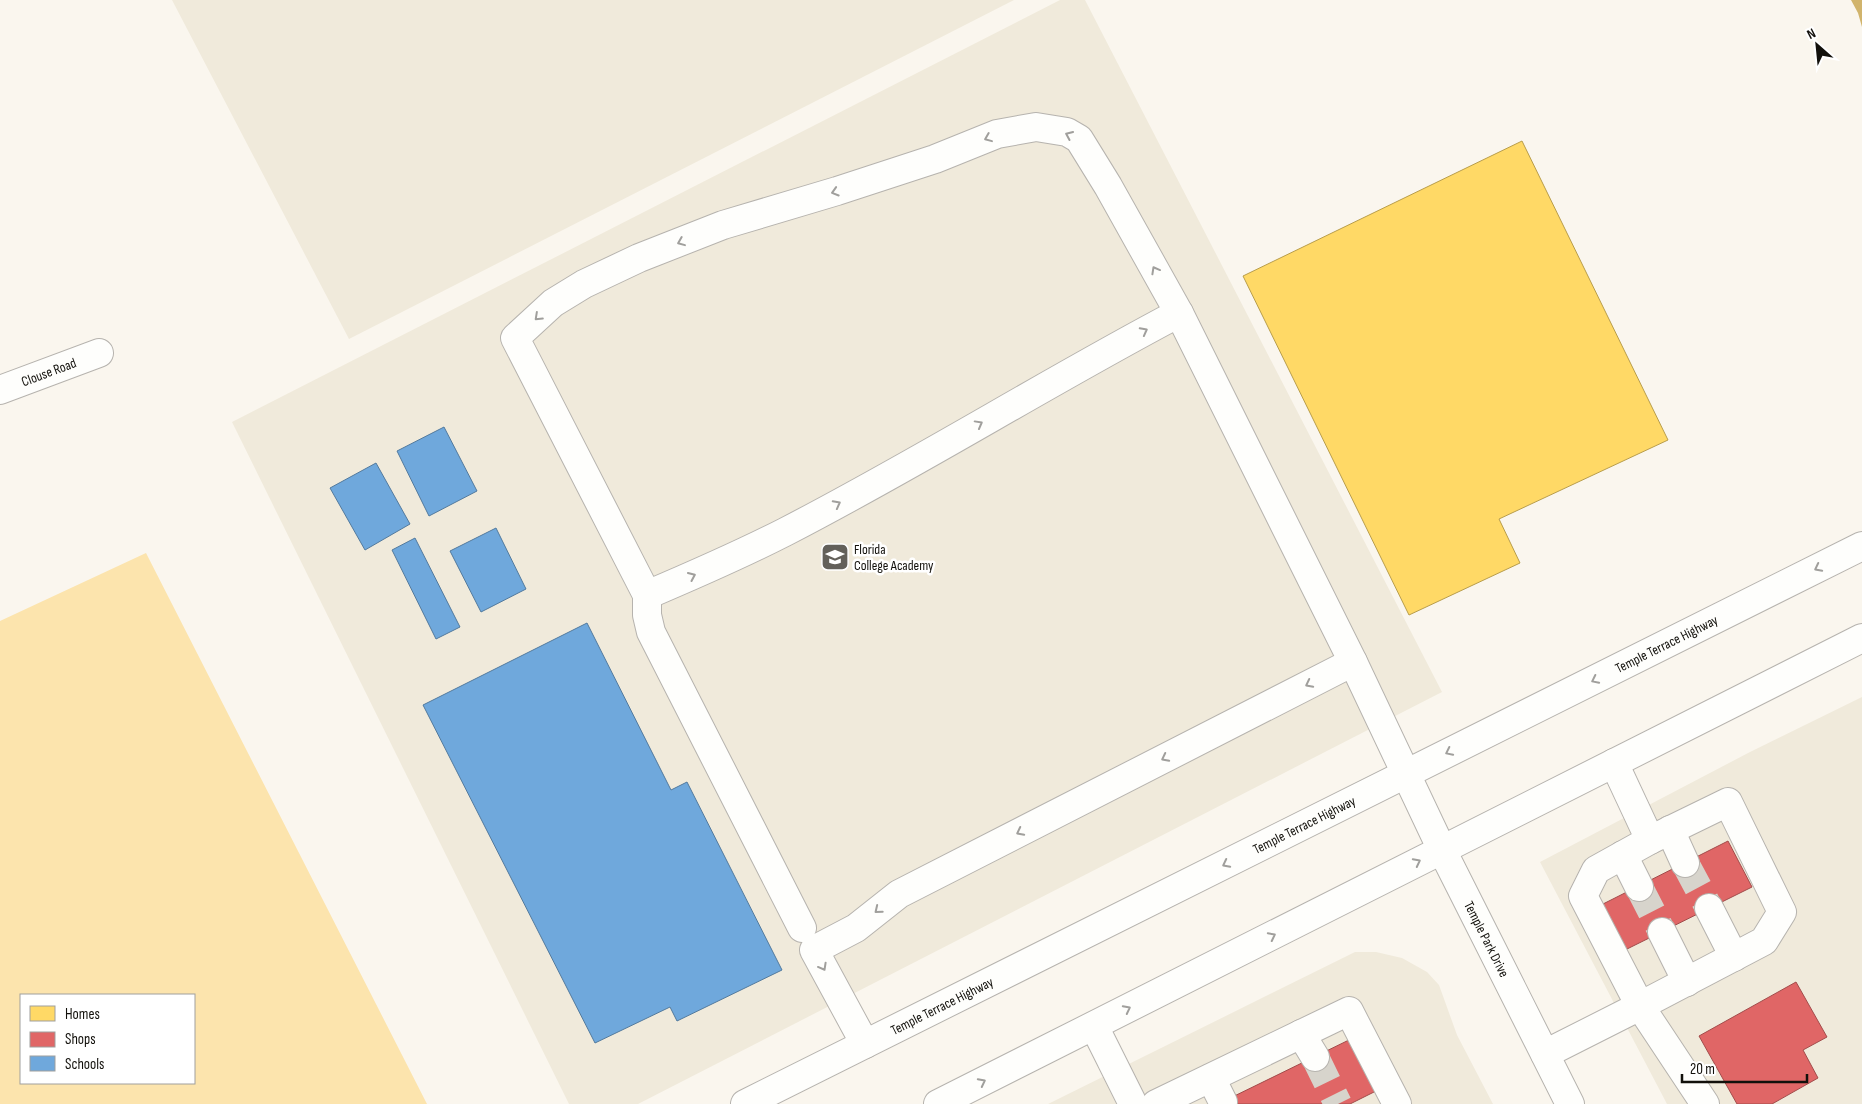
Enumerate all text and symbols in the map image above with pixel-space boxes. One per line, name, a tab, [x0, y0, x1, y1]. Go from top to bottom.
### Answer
north arrow	[1792, 20, 1842, 70]
text: N	[1804, 25, 1819, 43]
one-way arrow	[1065, 130, 1074, 141]
one-way arrow	[984, 131, 993, 142]
one-way arrow	[831, 186, 840, 196]
one-way arrow	[677, 236, 685, 246]
one-way arrow	[1151, 266, 1161, 275]
one-way arrow	[535, 311, 544, 320]
one-way arrow	[1138, 327, 1147, 337]
street label: Clouse Road	[19, 354, 79, 390]
one-way arrow	[974, 421, 983, 431]
one-way arrow	[832, 500, 841, 510]
place label: Florida College Academy	[854, 541, 934, 574]
school or university icon: Florida College Academy	[820, 542, 850, 572]
one-way arrow	[1815, 562, 1824, 572]
one-way arrow	[687, 571, 696, 582]
street label: Temple Terrace Highway	[1612, 611, 1721, 676]
one-way arrow	[1591, 674, 1600, 684]
one-way arrow	[1306, 678, 1315, 688]
one-way arrow	[1446, 746, 1455, 756]
one-way arrow	[1161, 752, 1170, 762]
street label: Temple Terrace Highway	[1250, 792, 1359, 857]
one-way arrow	[1016, 826, 1025, 836]
one-way arrow	[1222, 858, 1231, 868]
one-way arrow	[1412, 858, 1421, 868]
street label: Temple Park Drive	[1461, 898, 1513, 980]
one-way arrow	[875, 905, 884, 913]
one-way arrow	[1267, 932, 1276, 942]
one-way arrow	[817, 961, 827, 970]
street label: Temple Terrace Highway	[888, 973, 996, 1038]
legend	[20, 994, 195, 1084]
text: Homes	[65, 1005, 100, 1024]
one-way arrow	[1122, 1005, 1131, 1015]
text: Shops	[65, 1030, 96, 1049]
scale bar	[1682, 1052, 1807, 1084]
text: Schools	[65, 1055, 104, 1074]
text: 20 m	[1690, 1060, 1715, 1079]
one-way arrow	[977, 1078, 986, 1088]

